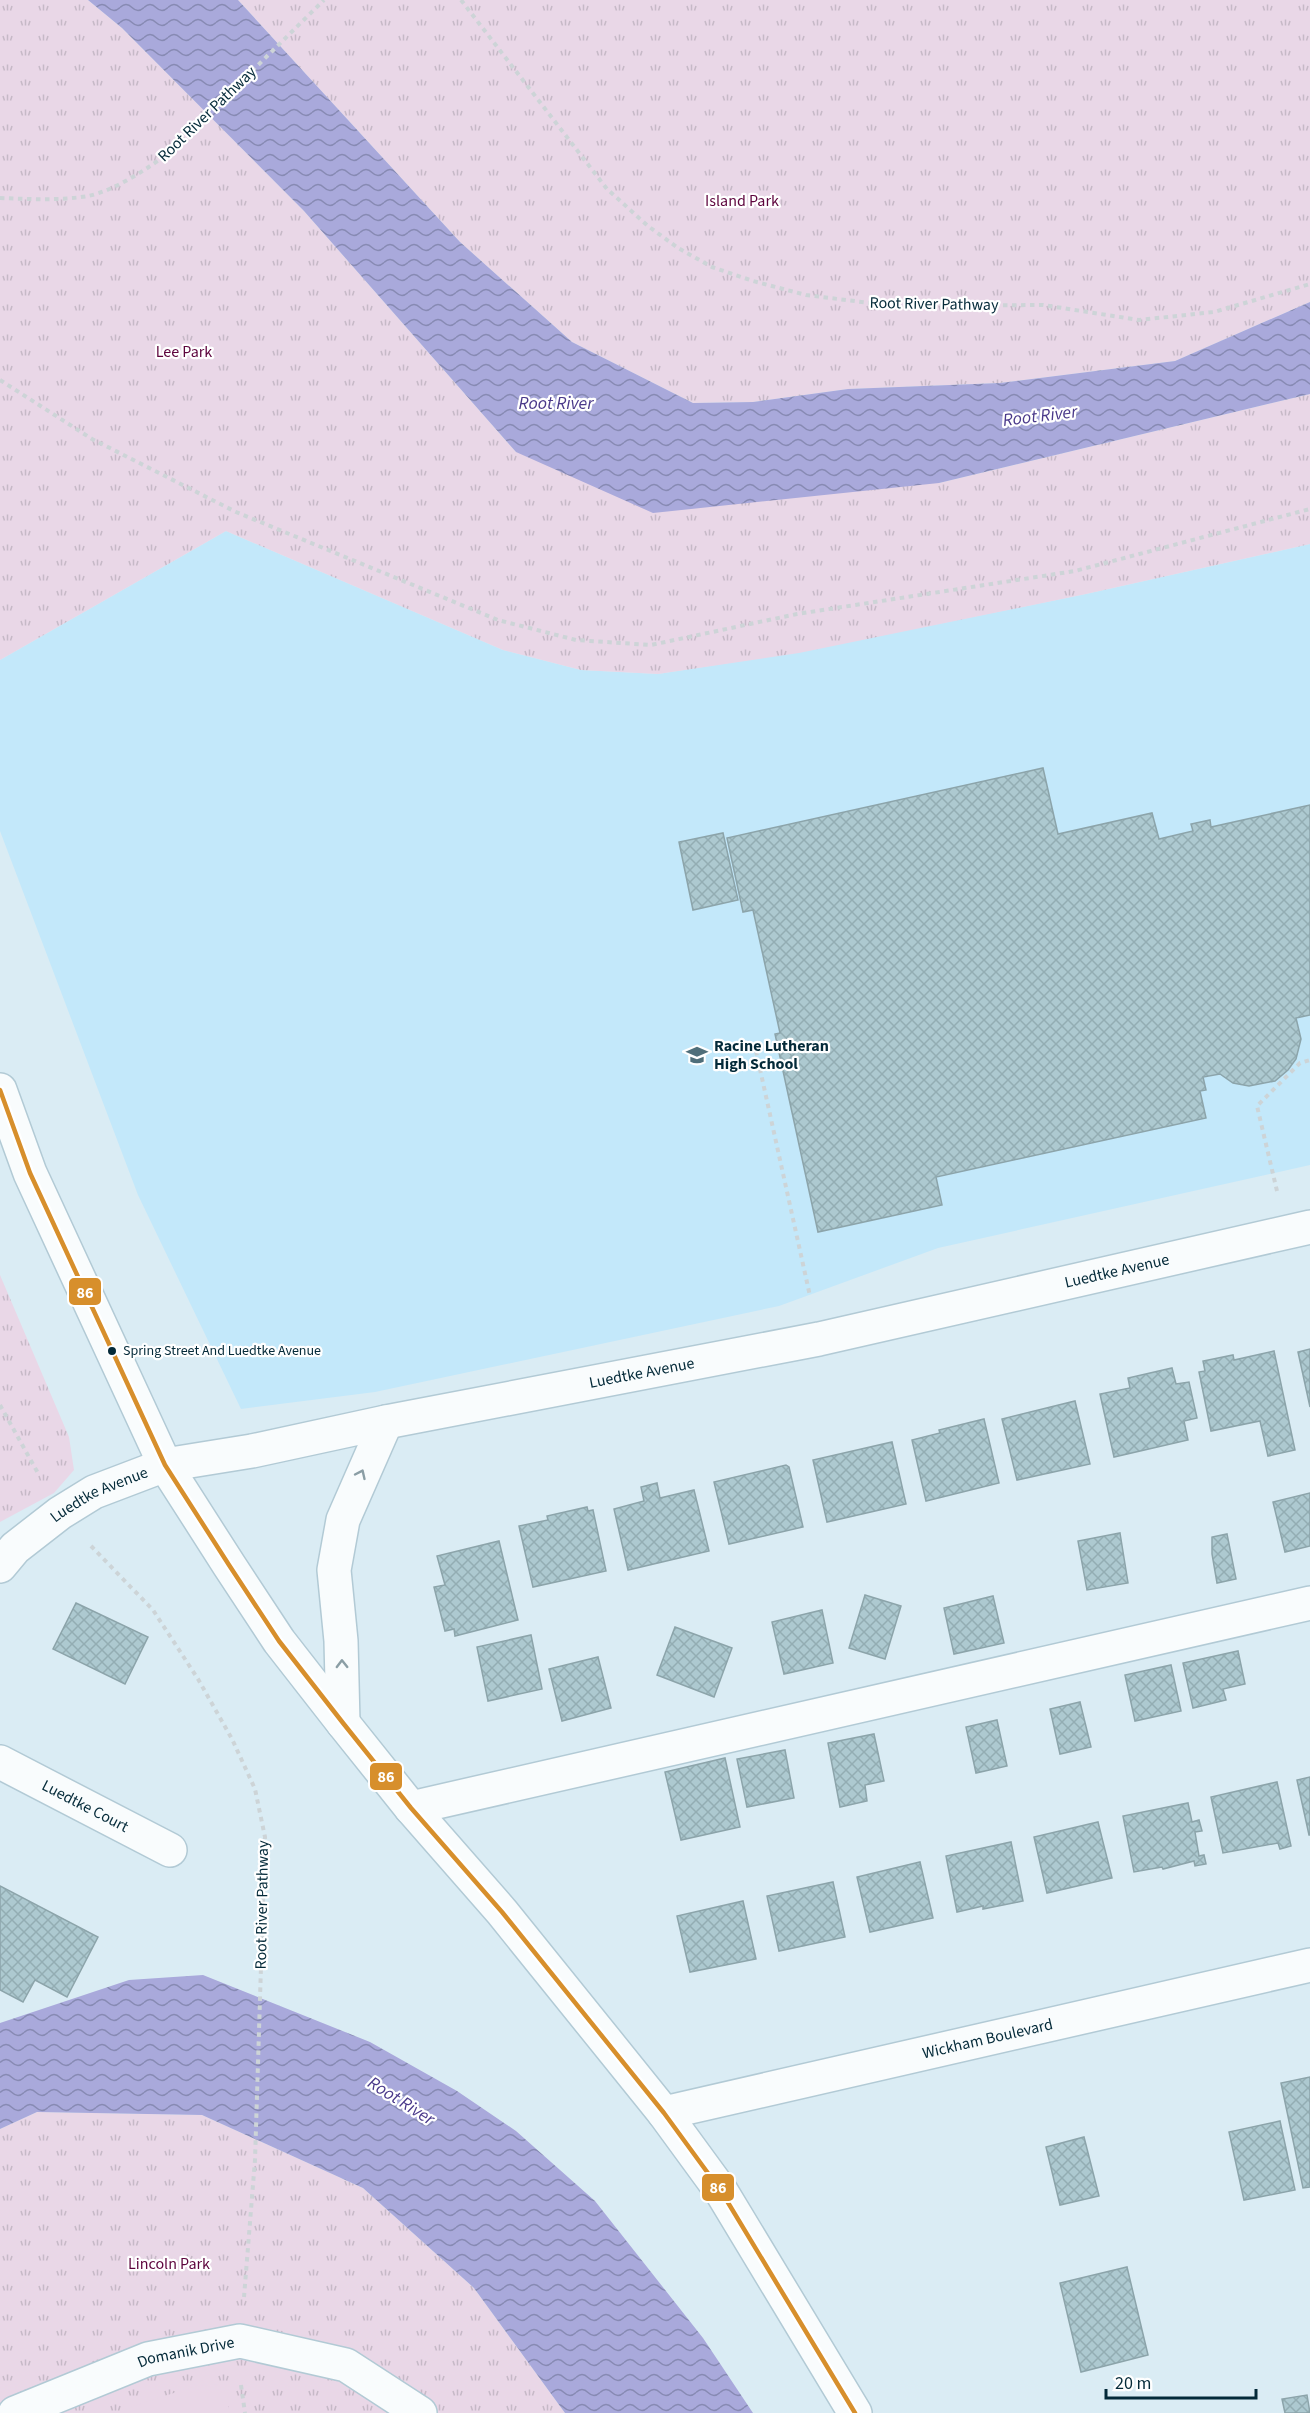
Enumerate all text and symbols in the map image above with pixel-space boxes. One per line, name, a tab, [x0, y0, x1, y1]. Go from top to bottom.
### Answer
street label: Root River Pathway	[153, 61, 261, 167]
park label: Island Park	[705, 190, 779, 212]
street label: Root River Pathway	[869, 292, 999, 316]
park label: Lee Park	[156, 341, 212, 363]
water label: Root River	[519, 391, 594, 416]
water label: Root River	[1001, 399, 1079, 433]
place label: Racine Lutheran High School	[714, 1035, 829, 1075]
school or university icon: Racine Lutheran High School	[685, 1043, 709, 1067]
street label: Luedtke Avenue	[1062, 1248, 1171, 1294]
line badge: 86	[68, 1277, 102, 1306]
text: 86	[77, 1282, 93, 1304]
place label: Spring Street And Luedtke Avenue	[123, 1341, 321, 1361]
marker: Spring Street And Luedtke Avenue	[106, 1345, 118, 1357]
street label: Luedtke Avenue	[587, 1352, 696, 1394]
street label: Luedtke Avenue	[46, 1461, 151, 1528]
one-way arrow	[354, 1469, 366, 1480]
one-way arrow	[335, 1660, 348, 1669]
line badge: 86	[369, 1762, 403, 1791]
text: 86	[378, 1766, 394, 1788]
street label: Luedtke Court	[38, 1775, 133, 1838]
street label: Root River Pathway	[250, 1840, 274, 1970]
street label: Wickham Boulevard	[920, 2013, 1055, 2064]
water label: Root River	[363, 2071, 440, 2132]
line badge: 86	[701, 2173, 735, 2202]
text: 86	[710, 2177, 726, 2199]
park label: Lincoln Park	[128, 2253, 210, 2275]
street label: Domanik Drive	[134, 2331, 236, 2373]
scale bar	[1106, 2362, 1256, 2400]
text: 20 m	[1115, 2371, 1151, 2396]

